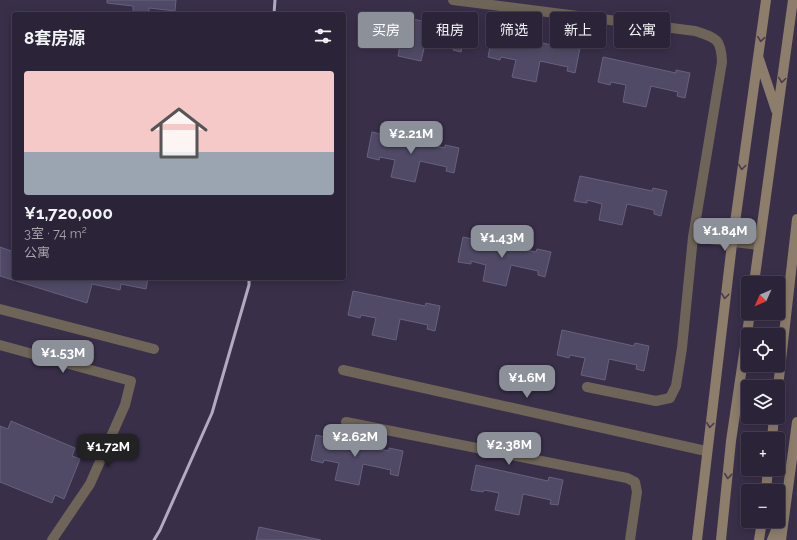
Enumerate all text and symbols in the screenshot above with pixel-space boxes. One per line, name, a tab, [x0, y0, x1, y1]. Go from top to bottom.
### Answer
chip: 买房	[358, 12, 414, 48]
chip: 租房	[422, 12, 478, 48]
chip: 筛选	[486, 12, 542, 48]
chip: 新上	[550, 12, 606, 48]
chip: 公寓	[614, 12, 670, 48]
icon: filters	[312, 25, 334, 47]
text: 8套房源	[24, 28, 85, 48]
one-way arrow	[757, 36, 766, 42]
one-way arrow	[778, 77, 787, 83]
icon: home	[143, 97, 215, 169]
pin: ¥2.21M	[378, 121, 444, 155]
text: ¥2.21M	[389, 126, 433, 141]
one-way arrow	[738, 164, 747, 170]
text: ¥1,720,000	[24, 203, 113, 223]
pin: ¥1.84M	[692, 218, 758, 252]
text: ¥1.84M	[702, 223, 748, 238]
pin: ¥1.43M	[469, 225, 535, 259]
text: 3室 · 74 m²	[24, 226, 87, 241]
text: ¥1.43M	[480, 230, 524, 245]
text: 公寓	[24, 245, 50, 260]
north arrow	[741, 276, 785, 320]
map controls	[741, 276, 785, 528]
one-way arrow	[721, 293, 730, 299]
button: locate	[741, 328, 785, 372]
pin: ¥1.53M	[30, 340, 96, 374]
text: ¥1.53M	[41, 345, 85, 360]
pin: ¥1.6M	[499, 365, 555, 399]
text: ¥1.6M	[508, 370, 546, 385]
button: layers	[741, 380, 785, 424]
one-way arrow	[706, 422, 715, 428]
pin: ¥2.62M	[322, 424, 388, 458]
text: ¥2.62M	[332, 429, 378, 444]
pin: ¥2.38M	[476, 432, 542, 466]
button: +	[741, 432, 785, 476]
pin: ¥1.72M	[75, 434, 141, 468]
text: ¥2.38M	[486, 437, 532, 452]
text: ¥1.72M	[86, 439, 130, 454]
one-way arrow	[723, 473, 732, 480]
button: −	[741, 484, 785, 528]

